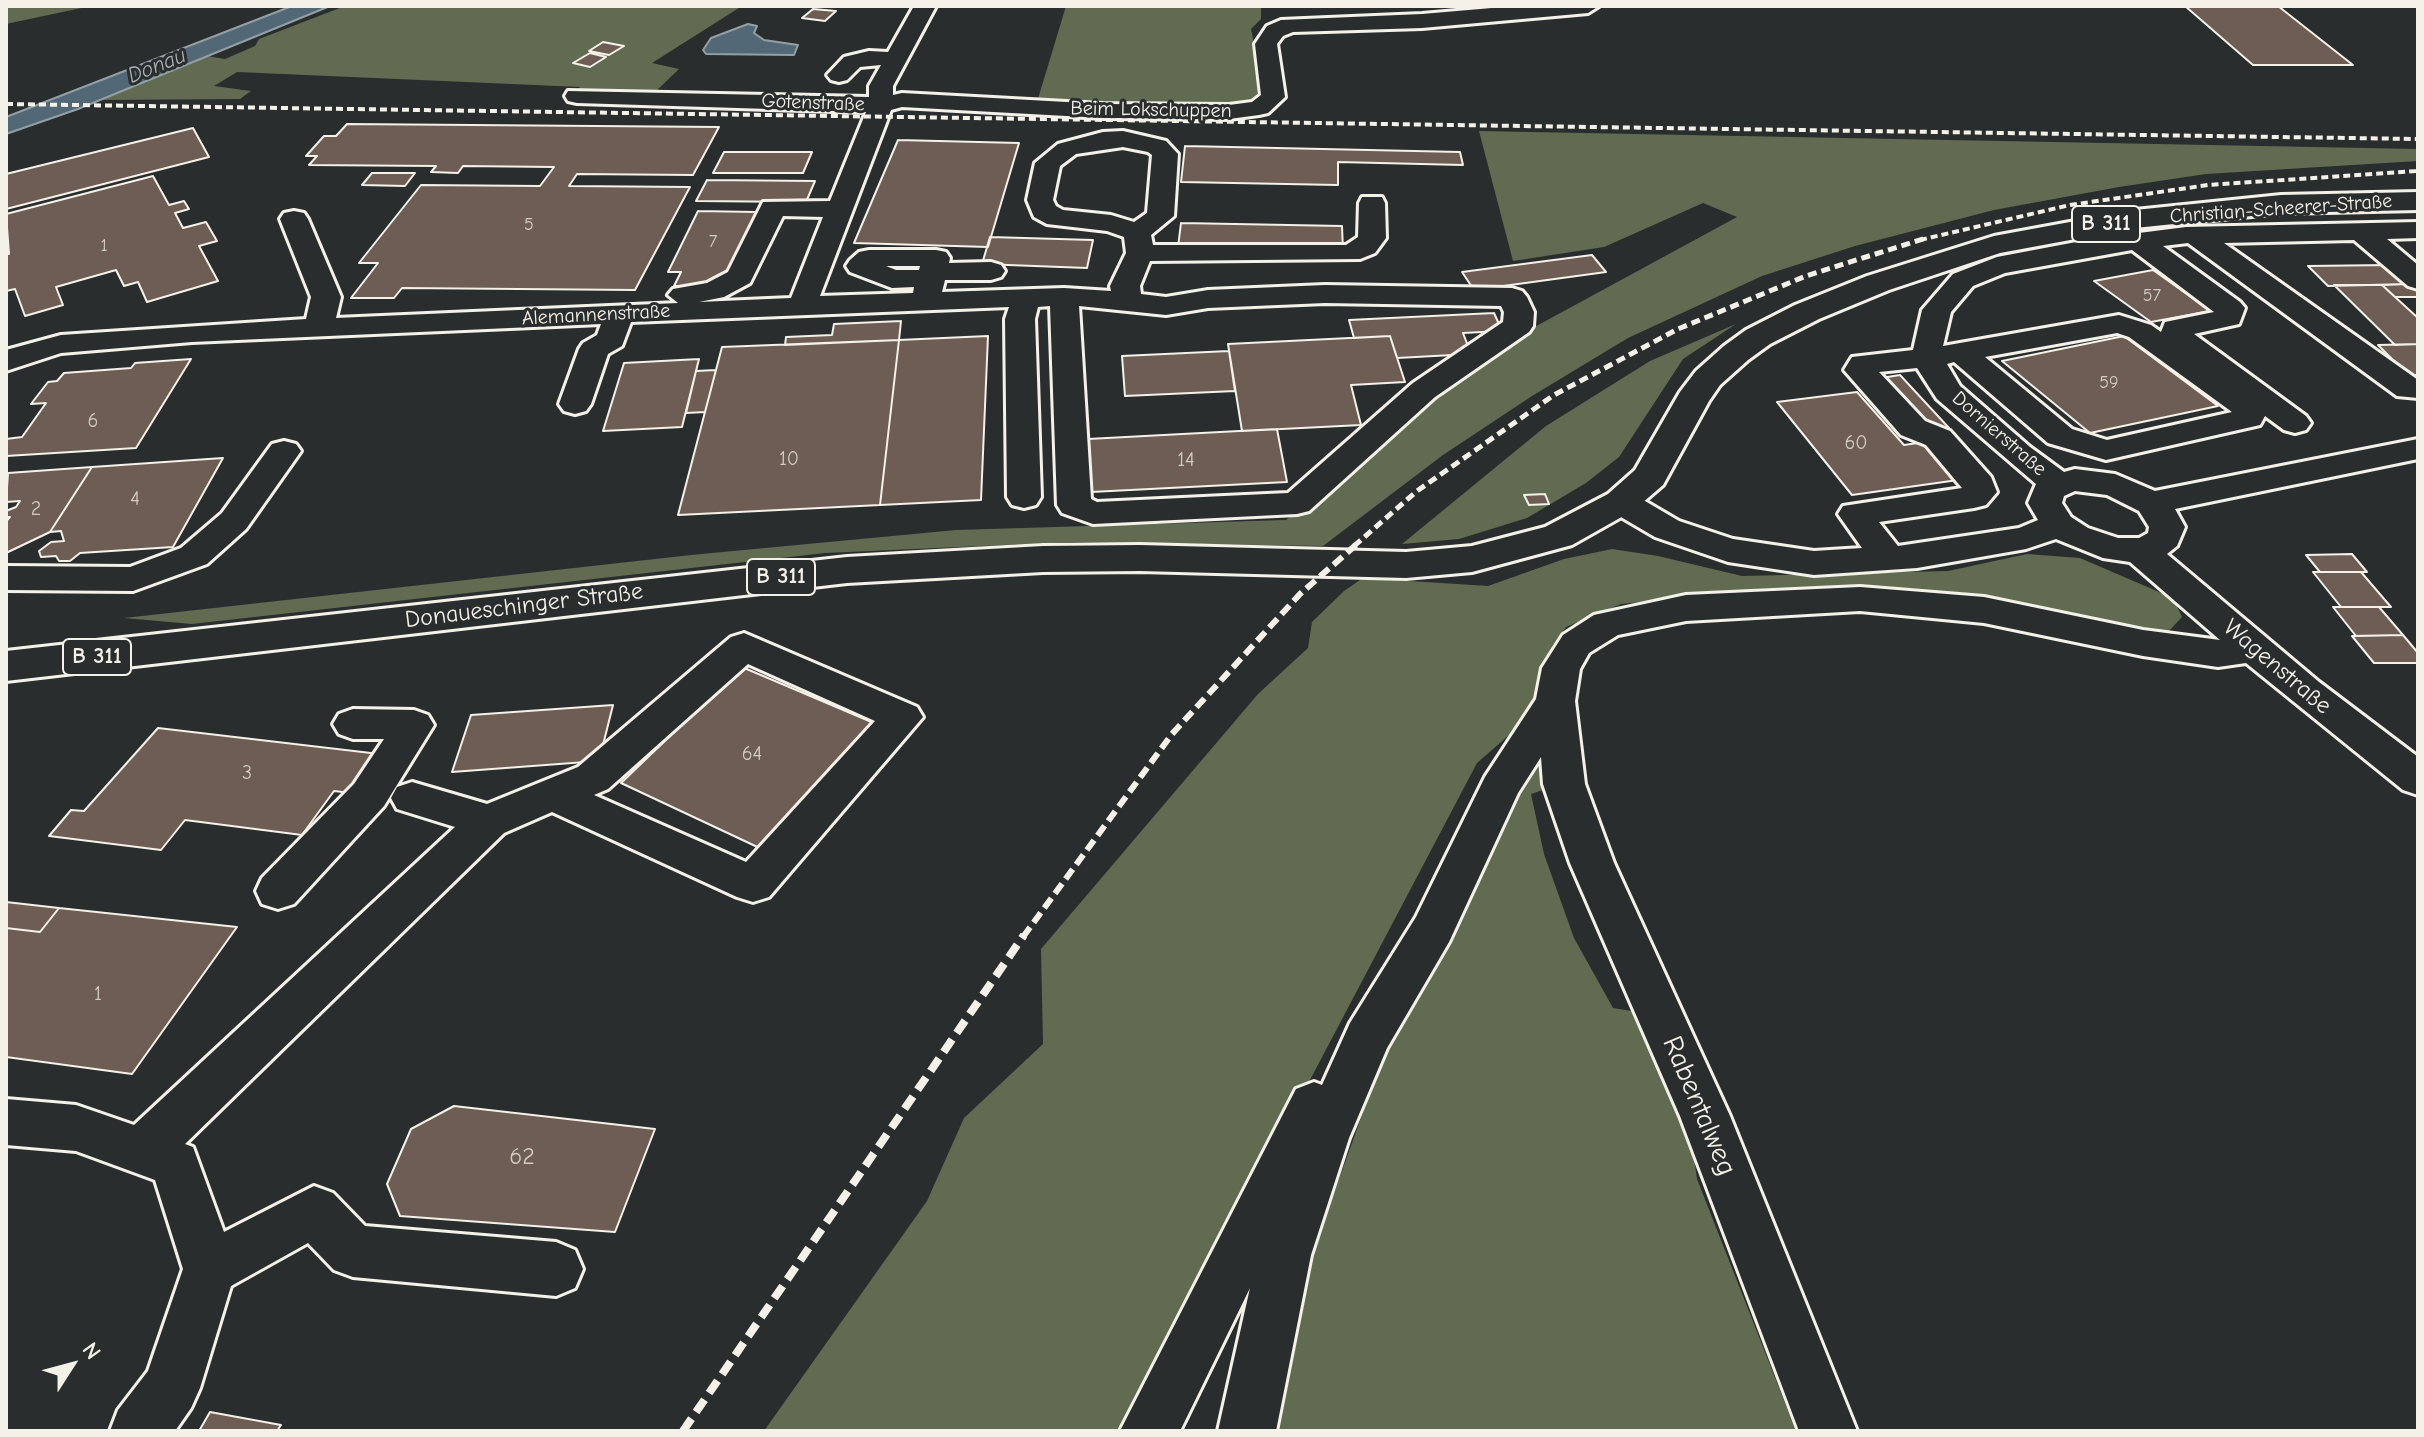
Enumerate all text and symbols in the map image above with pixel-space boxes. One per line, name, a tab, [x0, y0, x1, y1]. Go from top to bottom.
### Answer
water label: Donau	[124, 42, 190, 90]
street label: Gotenstraße	[761, 89, 865, 117]
street label: Beim Lokschuppen	[1070, 97, 1232, 123]
street label: Christian-Scheerer-Straße	[2169, 189, 2393, 229]
road number: B 311	[2072, 206, 2140, 242]
house number: 5	[524, 214, 534, 236]
house number: 7	[709, 231, 717, 253]
house number: 1	[100, 235, 108, 257]
house number: 57	[2143, 285, 2161, 307]
street label: Alemannenstraße	[521, 299, 671, 331]
house number: 59	[2099, 372, 2119, 394]
street label: Dornierstraße	[1947, 387, 2051, 481]
house number: 6	[88, 409, 98, 433]
house number: 60	[1844, 431, 1868, 455]
house number: 10	[779, 447, 799, 471]
house number: 14	[1177, 448, 1195, 472]
house number: 4	[130, 487, 140, 511]
house number: 2	[31, 497, 41, 521]
road number: B 311	[747, 559, 815, 595]
street label: Donaueschinger Straße	[403, 577, 645, 635]
street label: Wagenstraße	[2217, 613, 2337, 721]
road number: B 311	[63, 639, 131, 675]
house number: 64	[742, 742, 762, 766]
house number: 3	[242, 761, 252, 785]
house number: 1	[94, 982, 102, 1006]
street label: Rabentalweg	[1655, 1031, 1743, 1181]
house number: 62	[509, 1143, 535, 1171]
north arrow	[32, 1325, 112, 1405]
text: N	[77, 1337, 106, 1364]

